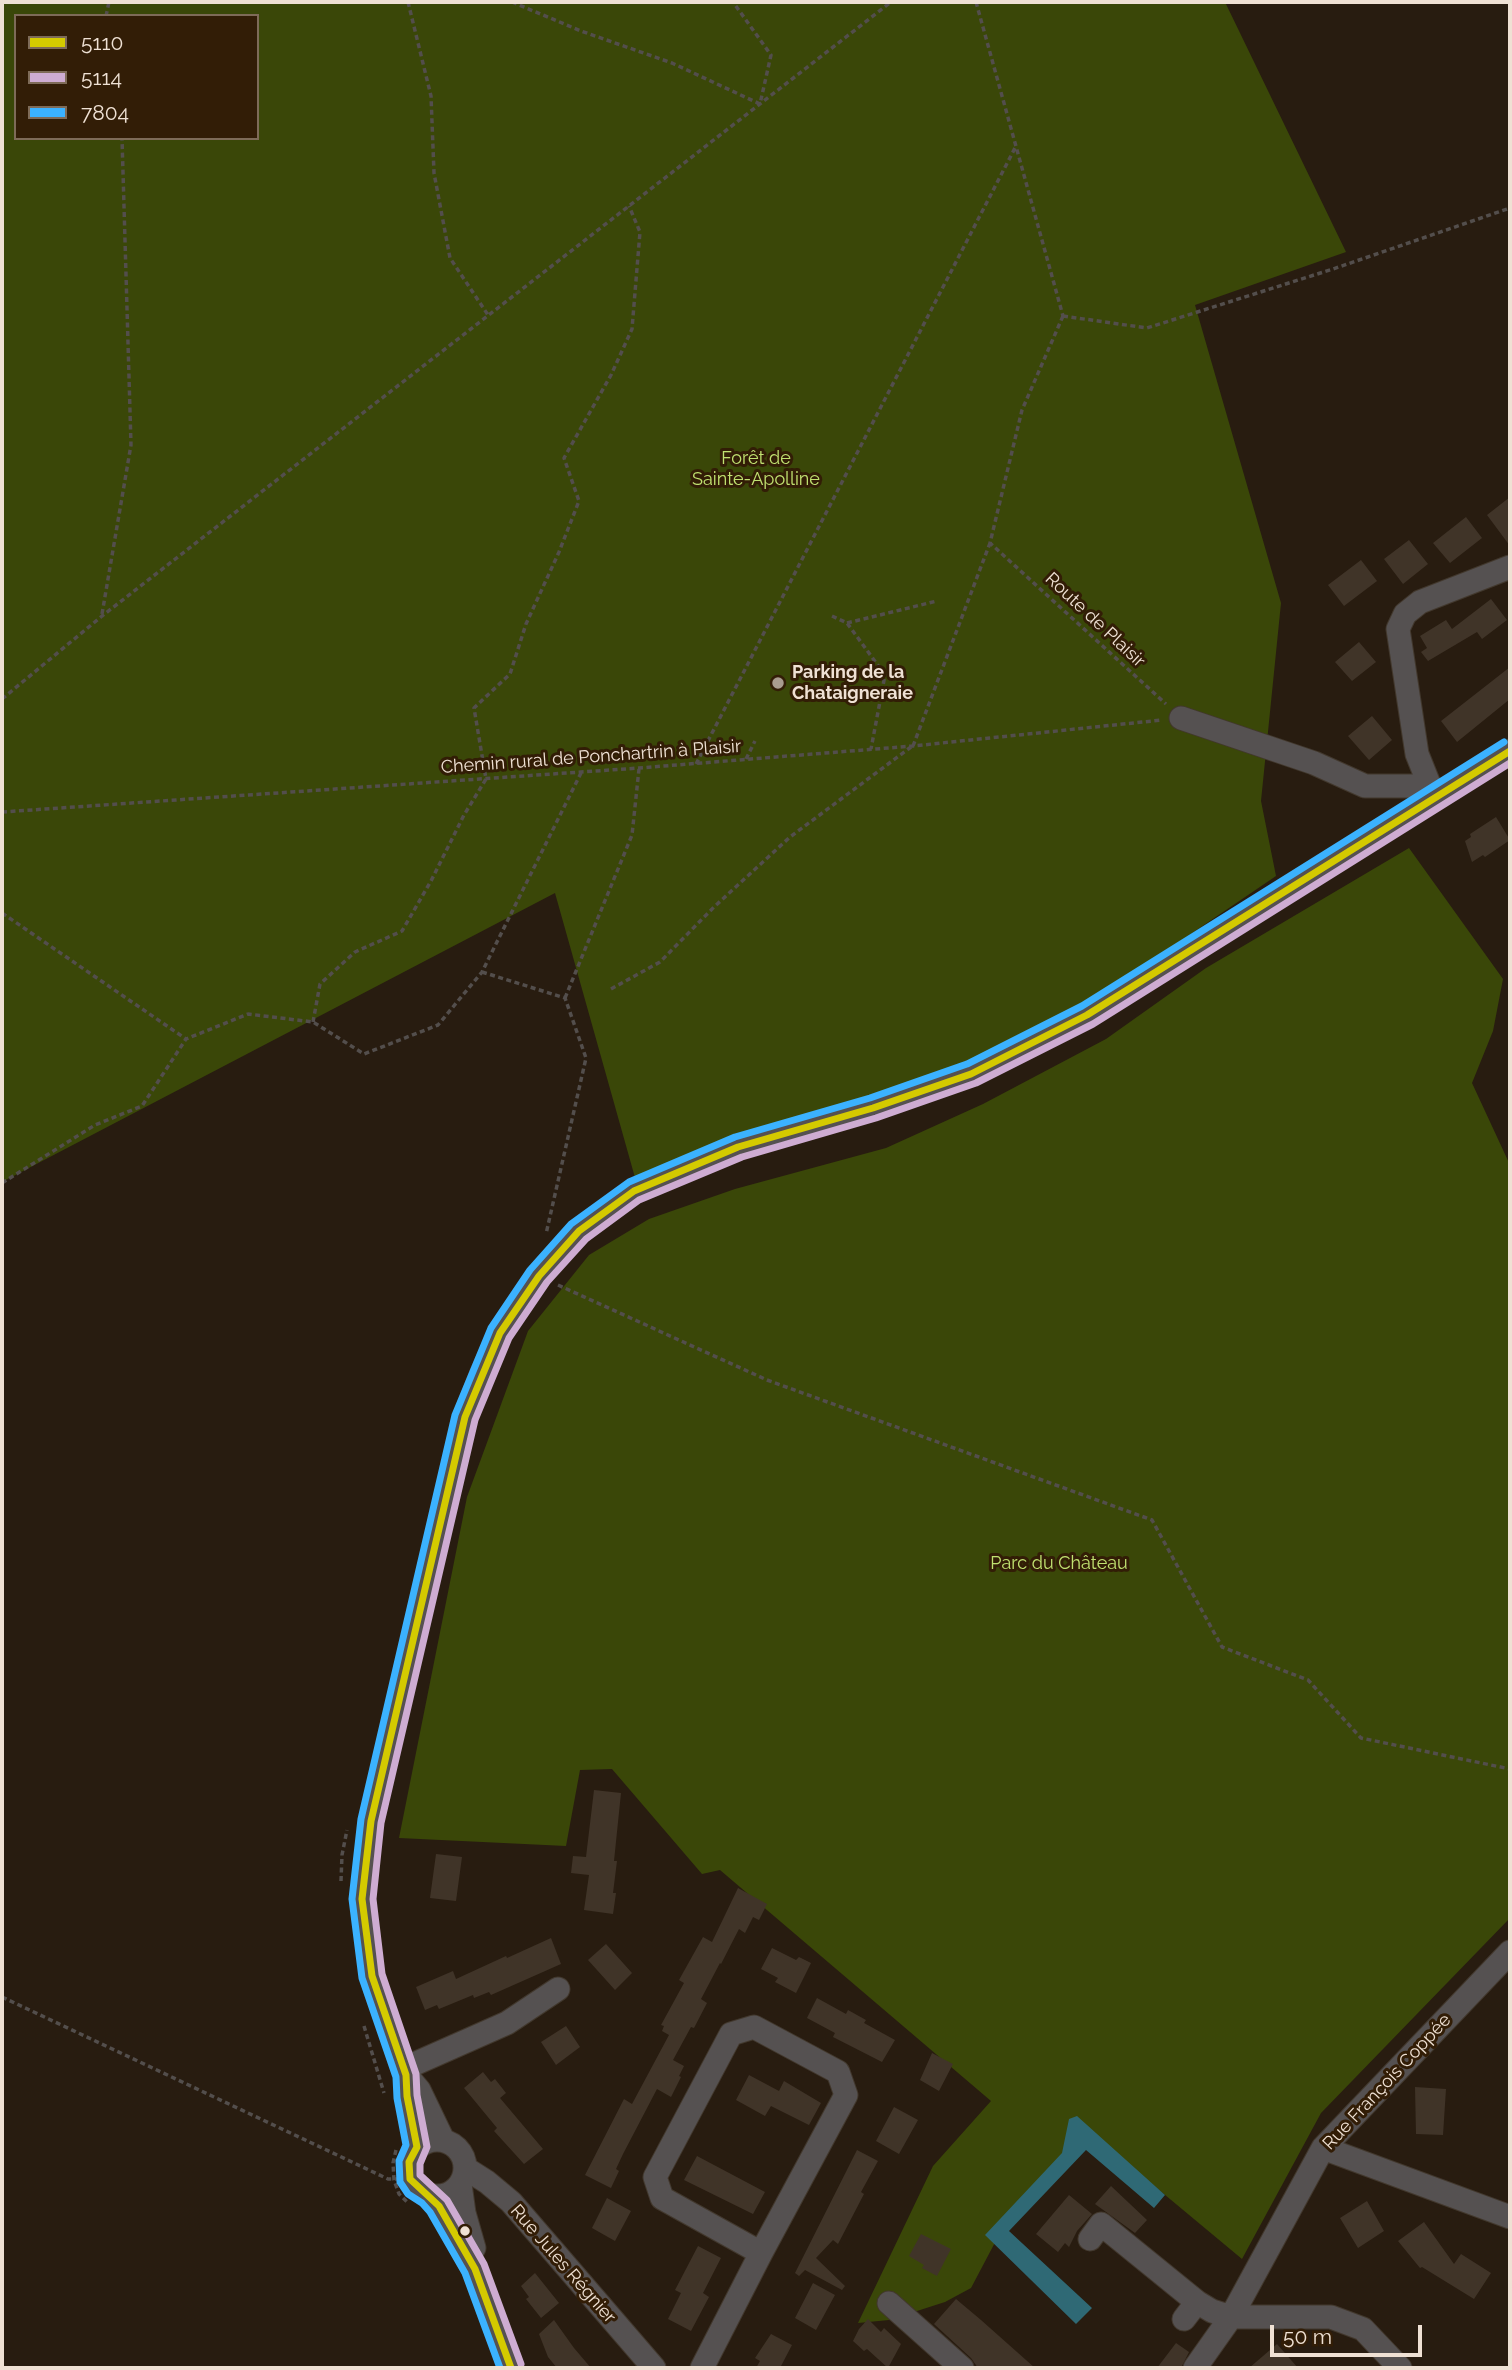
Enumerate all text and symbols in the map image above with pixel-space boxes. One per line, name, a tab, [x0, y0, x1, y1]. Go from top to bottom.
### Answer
legend	[14, 14, 259, 140]
text: 5110	[81, 30, 123, 55]
text: 5114	[81, 65, 122, 90]
text: 7804	[81, 100, 129, 125]
park label: Forêt de Sainte-Apolline	[692, 448, 820, 490]
street label: Route de Plaisir	[1040, 568, 1150, 672]
place label: Parking de la Chataigneraie	[792, 662, 913, 704]
marker: Parking de la Chataigneraie	[770, 675, 786, 691]
street label: Chemin rural de Ponchartrin à Plaisir	[440, 736, 742, 778]
park label: Parc du Château	[990, 1553, 1128, 1575]
street label: Rue François Coppée	[1318, 2010, 1456, 2154]
street label: Rue Jules Régnier	[506, 2200, 620, 2328]
unlabelled marker	[458, 2224, 472, 2238]
scale bar	[1274, 2310, 1426, 2354]
text: 50 m	[1283, 2324, 1332, 2349]

